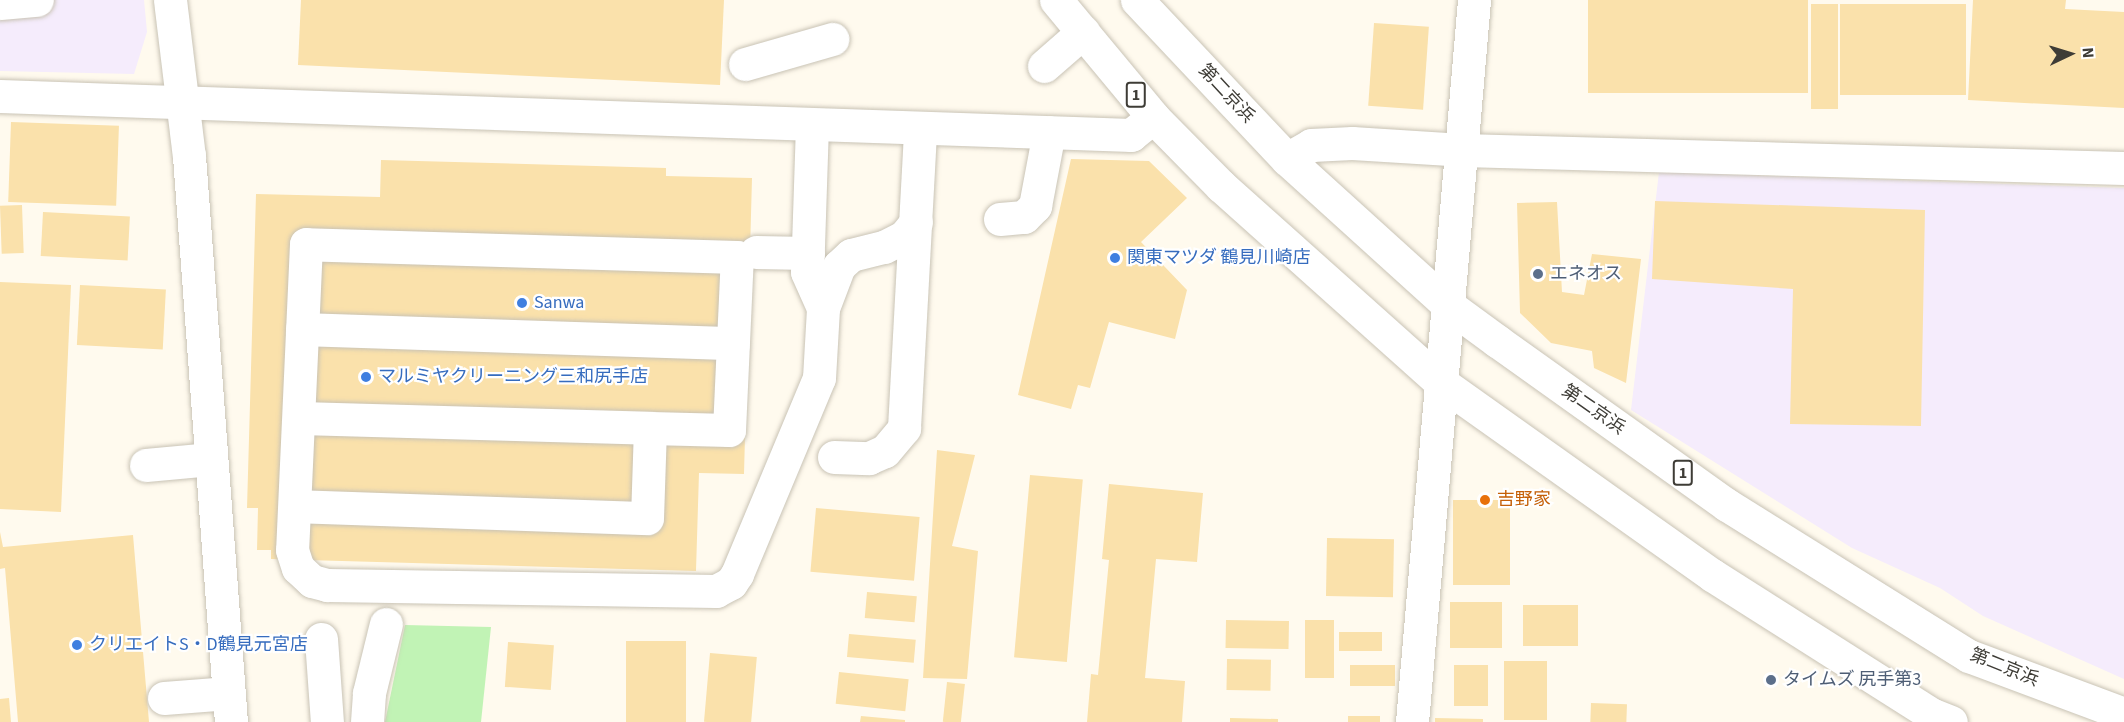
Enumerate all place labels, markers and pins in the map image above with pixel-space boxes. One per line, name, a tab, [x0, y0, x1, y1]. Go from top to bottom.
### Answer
place label: 関東マツダ 鶴見川崎店	[1127, 247, 1311, 269]
marker: 関東マツダ 鶴見川崎店	[1108, 251, 1122, 265]
place label: エネオス	[1550, 263, 1622, 285]
marker: エネオス	[1531, 267, 1545, 281]
place label: Sanwa	[534, 292, 584, 314]
marker: Sanwa	[515, 296, 529, 310]
place label: マルミヤクリーニング三和尻手店	[378, 366, 648, 388]
marker: マルミヤクリーニング三和尻手店	[359, 370, 373, 384]
place label: 吉野家	[1497, 489, 1551, 511]
marker: 吉野家	[1478, 493, 1492, 507]
place label: クリエイトS・D鶴見元宮店	[89, 634, 308, 656]
marker: クリエイトS・D鶴見元宮店	[70, 638, 84, 652]
place label: タイムズ 尻手第3	[1783, 669, 1922, 691]
marker: タイムズ 尻手第3	[1764, 673, 1778, 687]

